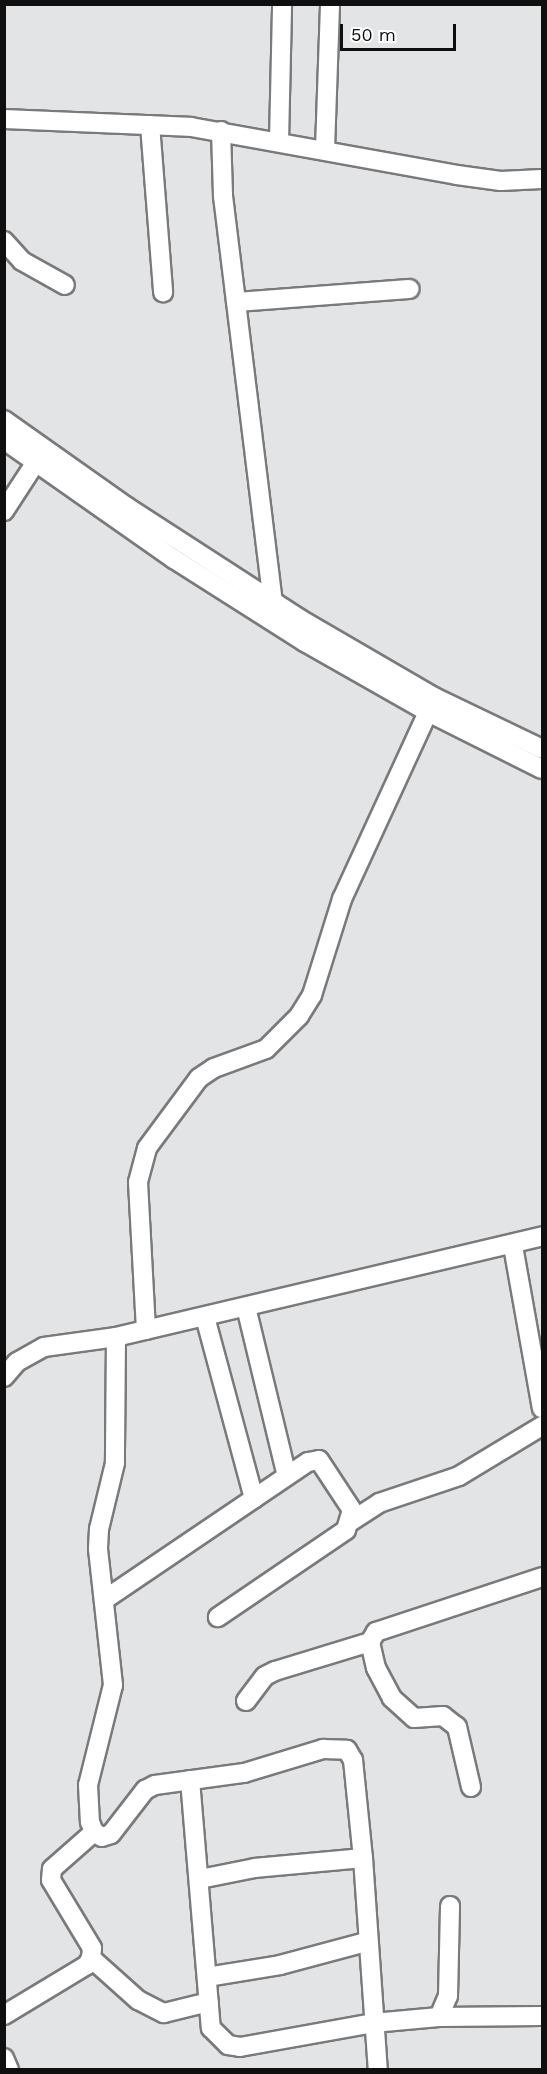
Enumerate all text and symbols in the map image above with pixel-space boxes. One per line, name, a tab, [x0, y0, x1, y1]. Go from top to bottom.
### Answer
scale bar	[343, 12, 458, 50]
text: 50 m	[351, 24, 396, 45]

